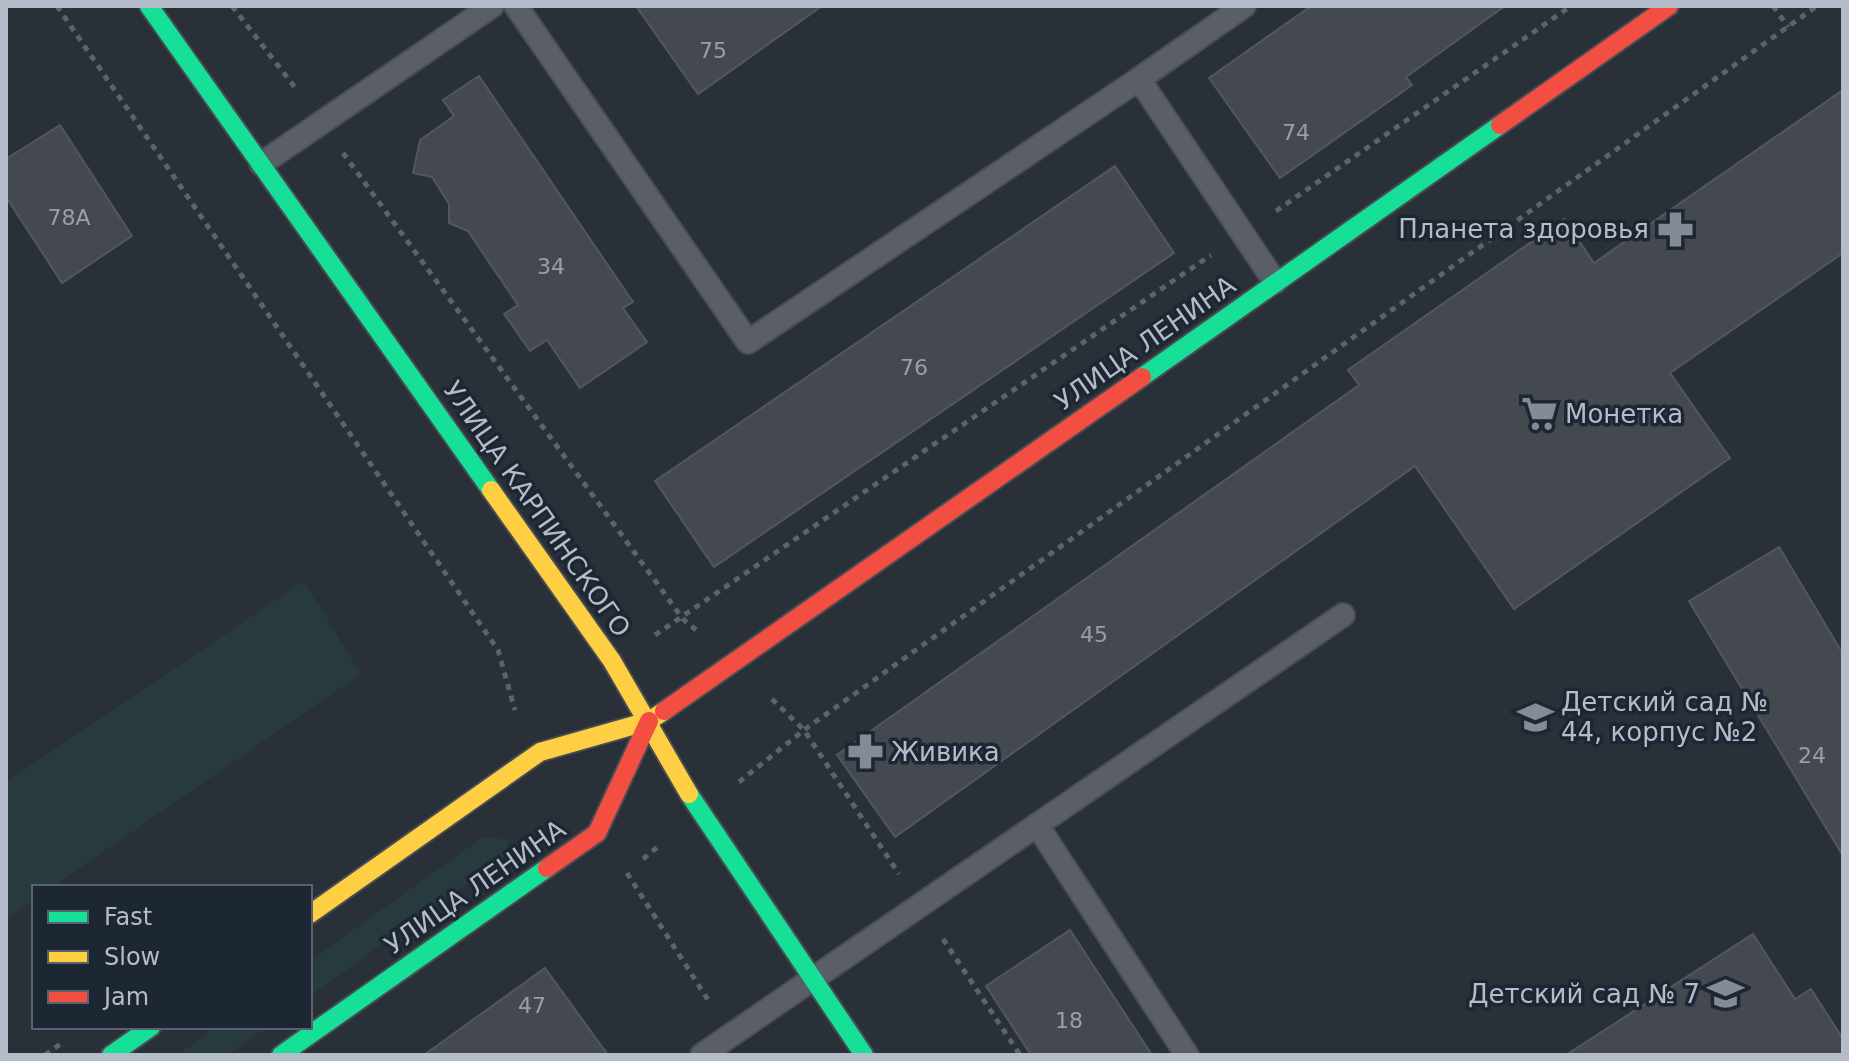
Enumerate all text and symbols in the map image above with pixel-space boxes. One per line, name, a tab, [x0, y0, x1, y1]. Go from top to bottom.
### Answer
house number: 75	[699, 38, 727, 63]
house number: 74	[1282, 120, 1310, 145]
house number: 78А	[47, 205, 91, 230]
pharmacy icon: Планета здоровья	[1656, 210, 1694, 248]
place label: Планета здоровья	[1398, 214, 1649, 244]
house number: 34	[537, 254, 565, 279]
street label: УЛИЦА ЛЕНИНА	[1049, 269, 1241, 416]
house number: 76	[900, 355, 928, 380]
street label: УЛИЦА КАРПИНСКОГО	[437, 375, 637, 643]
supermarket icon: Монетка	[1520, 395, 1558, 433]
place label: Монетка	[1565, 399, 1683, 429]
house number: 45	[1080, 622, 1108, 647]
place label: Детский сад № 44, корпус №2	[1561, 687, 1768, 747]
school or university icon: Детский сад № 44, корпус №2	[1516, 698, 1554, 736]
pharmacy icon: Живика	[846, 733, 884, 771]
place label: Живика	[891, 737, 1000, 767]
house number: 24	[1798, 743, 1826, 768]
street label: УЛИЦА ЛЕНИНА	[379, 813, 571, 960]
legend	[32, 885, 312, 1029]
text: Fast	[104, 903, 152, 931]
text: Slow	[104, 943, 160, 971]
school or university icon: Детский сад № 7	[1707, 975, 1745, 1013]
place label: Детский сад № 7	[1468, 979, 1700, 1009]
text: Jam	[102, 983, 149, 1011]
house number: 47	[518, 993, 546, 1018]
house number: 18	[1055, 1008, 1083, 1033]

